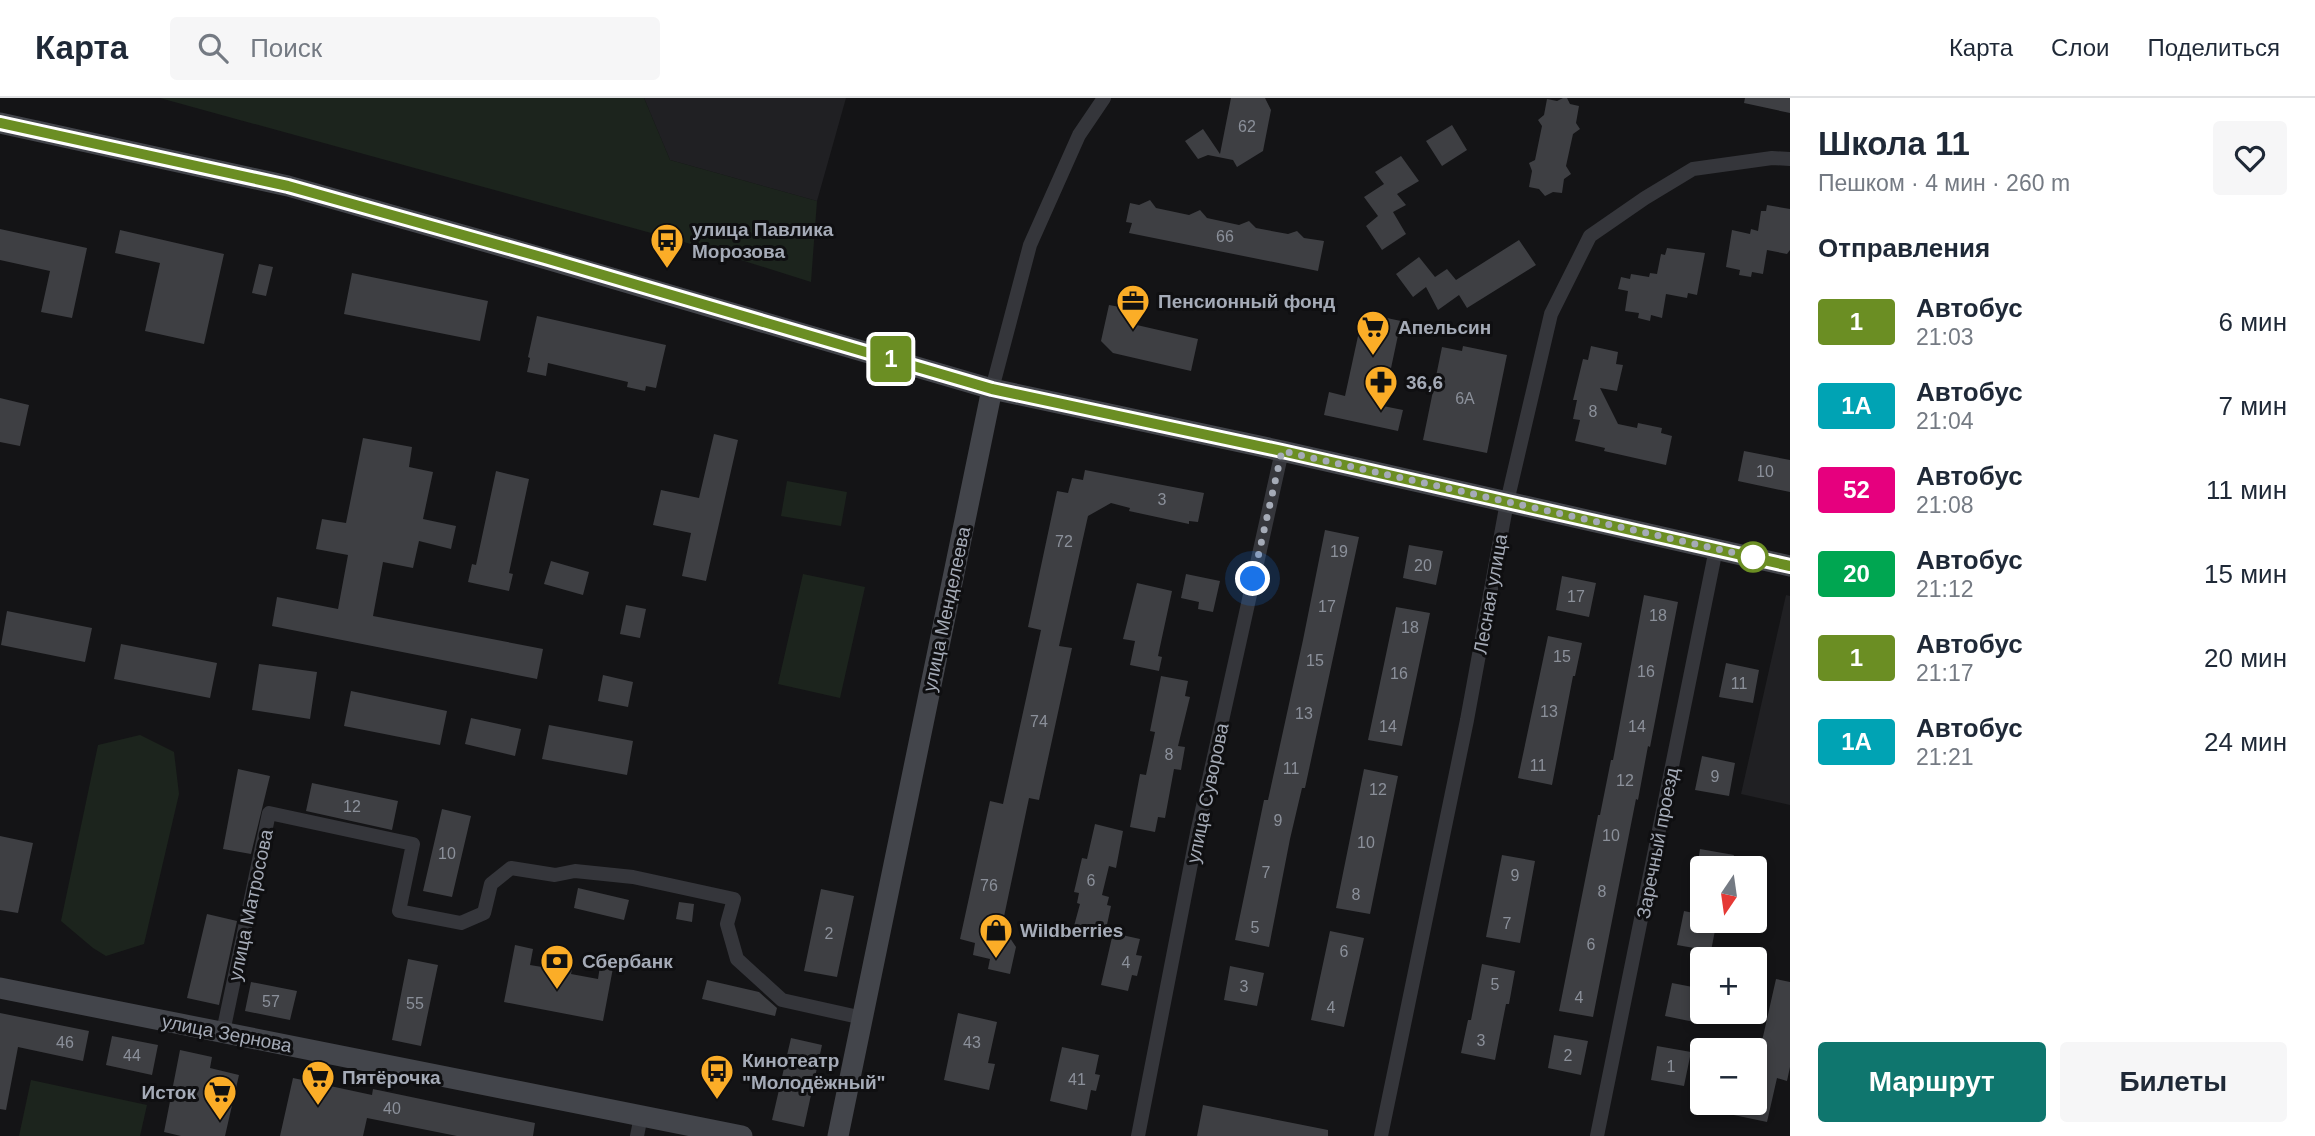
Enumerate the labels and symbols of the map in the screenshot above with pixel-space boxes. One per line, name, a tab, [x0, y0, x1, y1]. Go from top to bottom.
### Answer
house number: 62	[1238, 118, 1256, 135]
place label: улица Павлика Морозова	[692, 219, 834, 262]
bus stop icon: улица Павлика Морозова	[648, 221, 686, 270]
house number: 66	[1216, 228, 1234, 245]
office icon: Пенсионный фонд	[1114, 282, 1152, 331]
place label: Пенсионный фонд	[1158, 291, 1335, 312]
supermarket icon: Апельсин	[1354, 308, 1392, 357]
place label: Апельсин	[1398, 317, 1491, 338]
line badge: 1	[868, 336, 914, 382]
pharmacy icon: 36,6	[1362, 363, 1400, 412]
place label: 36,6	[1406, 372, 1443, 393]
house number: 6А	[1455, 390, 1475, 407]
house number: 8	[1589, 403, 1598, 420]
house number: 10	[1756, 463, 1774, 480]
house number: 3	[1158, 491, 1167, 508]
street label: улица Менделеева	[919, 524, 974, 694]
street label: Лесная улица	[1470, 532, 1511, 656]
house number: 72	[1055, 533, 1073, 550]
unlabelled marker	[1738, 542, 1768, 572]
house number: 19	[1330, 543, 1348, 560]
house number: 20	[1414, 557, 1432, 574]
your location	[1235, 561, 1270, 596]
house number: 17	[1567, 588, 1585, 605]
house number: 17	[1318, 598, 1336, 615]
house number: 18	[1649, 607, 1667, 624]
house number: 18	[1401, 619, 1419, 636]
house number: 15	[1553, 648, 1571, 665]
house number: 15	[1306, 652, 1324, 669]
house number: 16	[1637, 663, 1655, 680]
house number: 16	[1390, 665, 1408, 682]
house number: 11	[1731, 675, 1747, 692]
house number: 13	[1540, 703, 1558, 720]
house number: 13	[1295, 705, 1313, 722]
house number: 74	[1030, 713, 1048, 730]
house number: 14	[1379, 718, 1397, 735]
house number: 14	[1628, 718, 1646, 735]
street label: улица Суворова	[1182, 721, 1233, 865]
house number: 8	[1165, 746, 1174, 763]
house number: 11	[1530, 757, 1546, 774]
house number: 11	[1283, 760, 1299, 777]
street label: Заречный проезд	[1633, 766, 1682, 920]
house number: 9	[1711, 768, 1720, 785]
house number: 12	[1616, 772, 1634, 789]
house number: 12	[1369, 781, 1387, 798]
house number: 12	[343, 798, 361, 815]
house number: 9	[1274, 812, 1283, 829]
street label: улица Матросова	[224, 827, 277, 983]
house number: 10	[1602, 827, 1620, 844]
house number: 10	[1357, 834, 1375, 851]
house number: 10	[438, 845, 456, 862]
north arrow	[1690, 856, 1768, 933]
house number: 7	[1262, 864, 1271, 881]
house number: 9	[1511, 867, 1520, 884]
house number: 6	[1087, 872, 1096, 889]
house number: 76	[980, 877, 998, 894]
house number: 8	[1598, 883, 1607, 900]
house number: 8	[1352, 886, 1361, 903]
shop icon: Wildberries	[977, 911, 1015, 960]
house number: 7	[1503, 915, 1512, 932]
house number: 5	[1251, 919, 1260, 936]
place label: Wildberries	[1020, 920, 1123, 941]
house number: 2	[825, 925, 834, 942]
house number: 6	[1587, 936, 1596, 953]
bank icon: Сбербанк	[538, 942, 576, 991]
house number: 6	[1340, 943, 1349, 960]
place label: Сбербанк	[582, 951, 673, 972]
house number: 4	[1122, 954, 1131, 971]
house number: 5	[1491, 976, 1500, 993]
house number: 3	[1240, 978, 1249, 995]
house number: 4	[1575, 989, 1584, 1006]
house number: 57	[262, 993, 280, 1010]
house number: 55	[406, 995, 424, 1012]
house number: 4	[1327, 999, 1336, 1016]
street label: улица Зернова	[160, 1011, 294, 1056]
house number: 3	[1477, 1032, 1486, 1049]
house number: 46	[56, 1034, 74, 1051]
house number: 43	[963, 1034, 981, 1051]
house number: 44	[123, 1047, 141, 1064]
house number: 2	[1564, 1047, 1573, 1064]
place label: Кинотеатр "Молодёжный"	[742, 1050, 886, 1093]
bus stop icon: Кинотеатр "Молодёжный"	[698, 1052, 736, 1101]
supermarket icon: Пятёрочка	[299, 1058, 337, 1107]
house number: 1	[1667, 1058, 1676, 1075]
place label: Пятёрочка	[342, 1067, 441, 1088]
house number: 41	[1068, 1071, 1086, 1088]
supermarket icon: Исток	[201, 1073, 239, 1122]
place label: Исток	[142, 1082, 196, 1103]
house number: 40	[383, 1100, 401, 1117]

